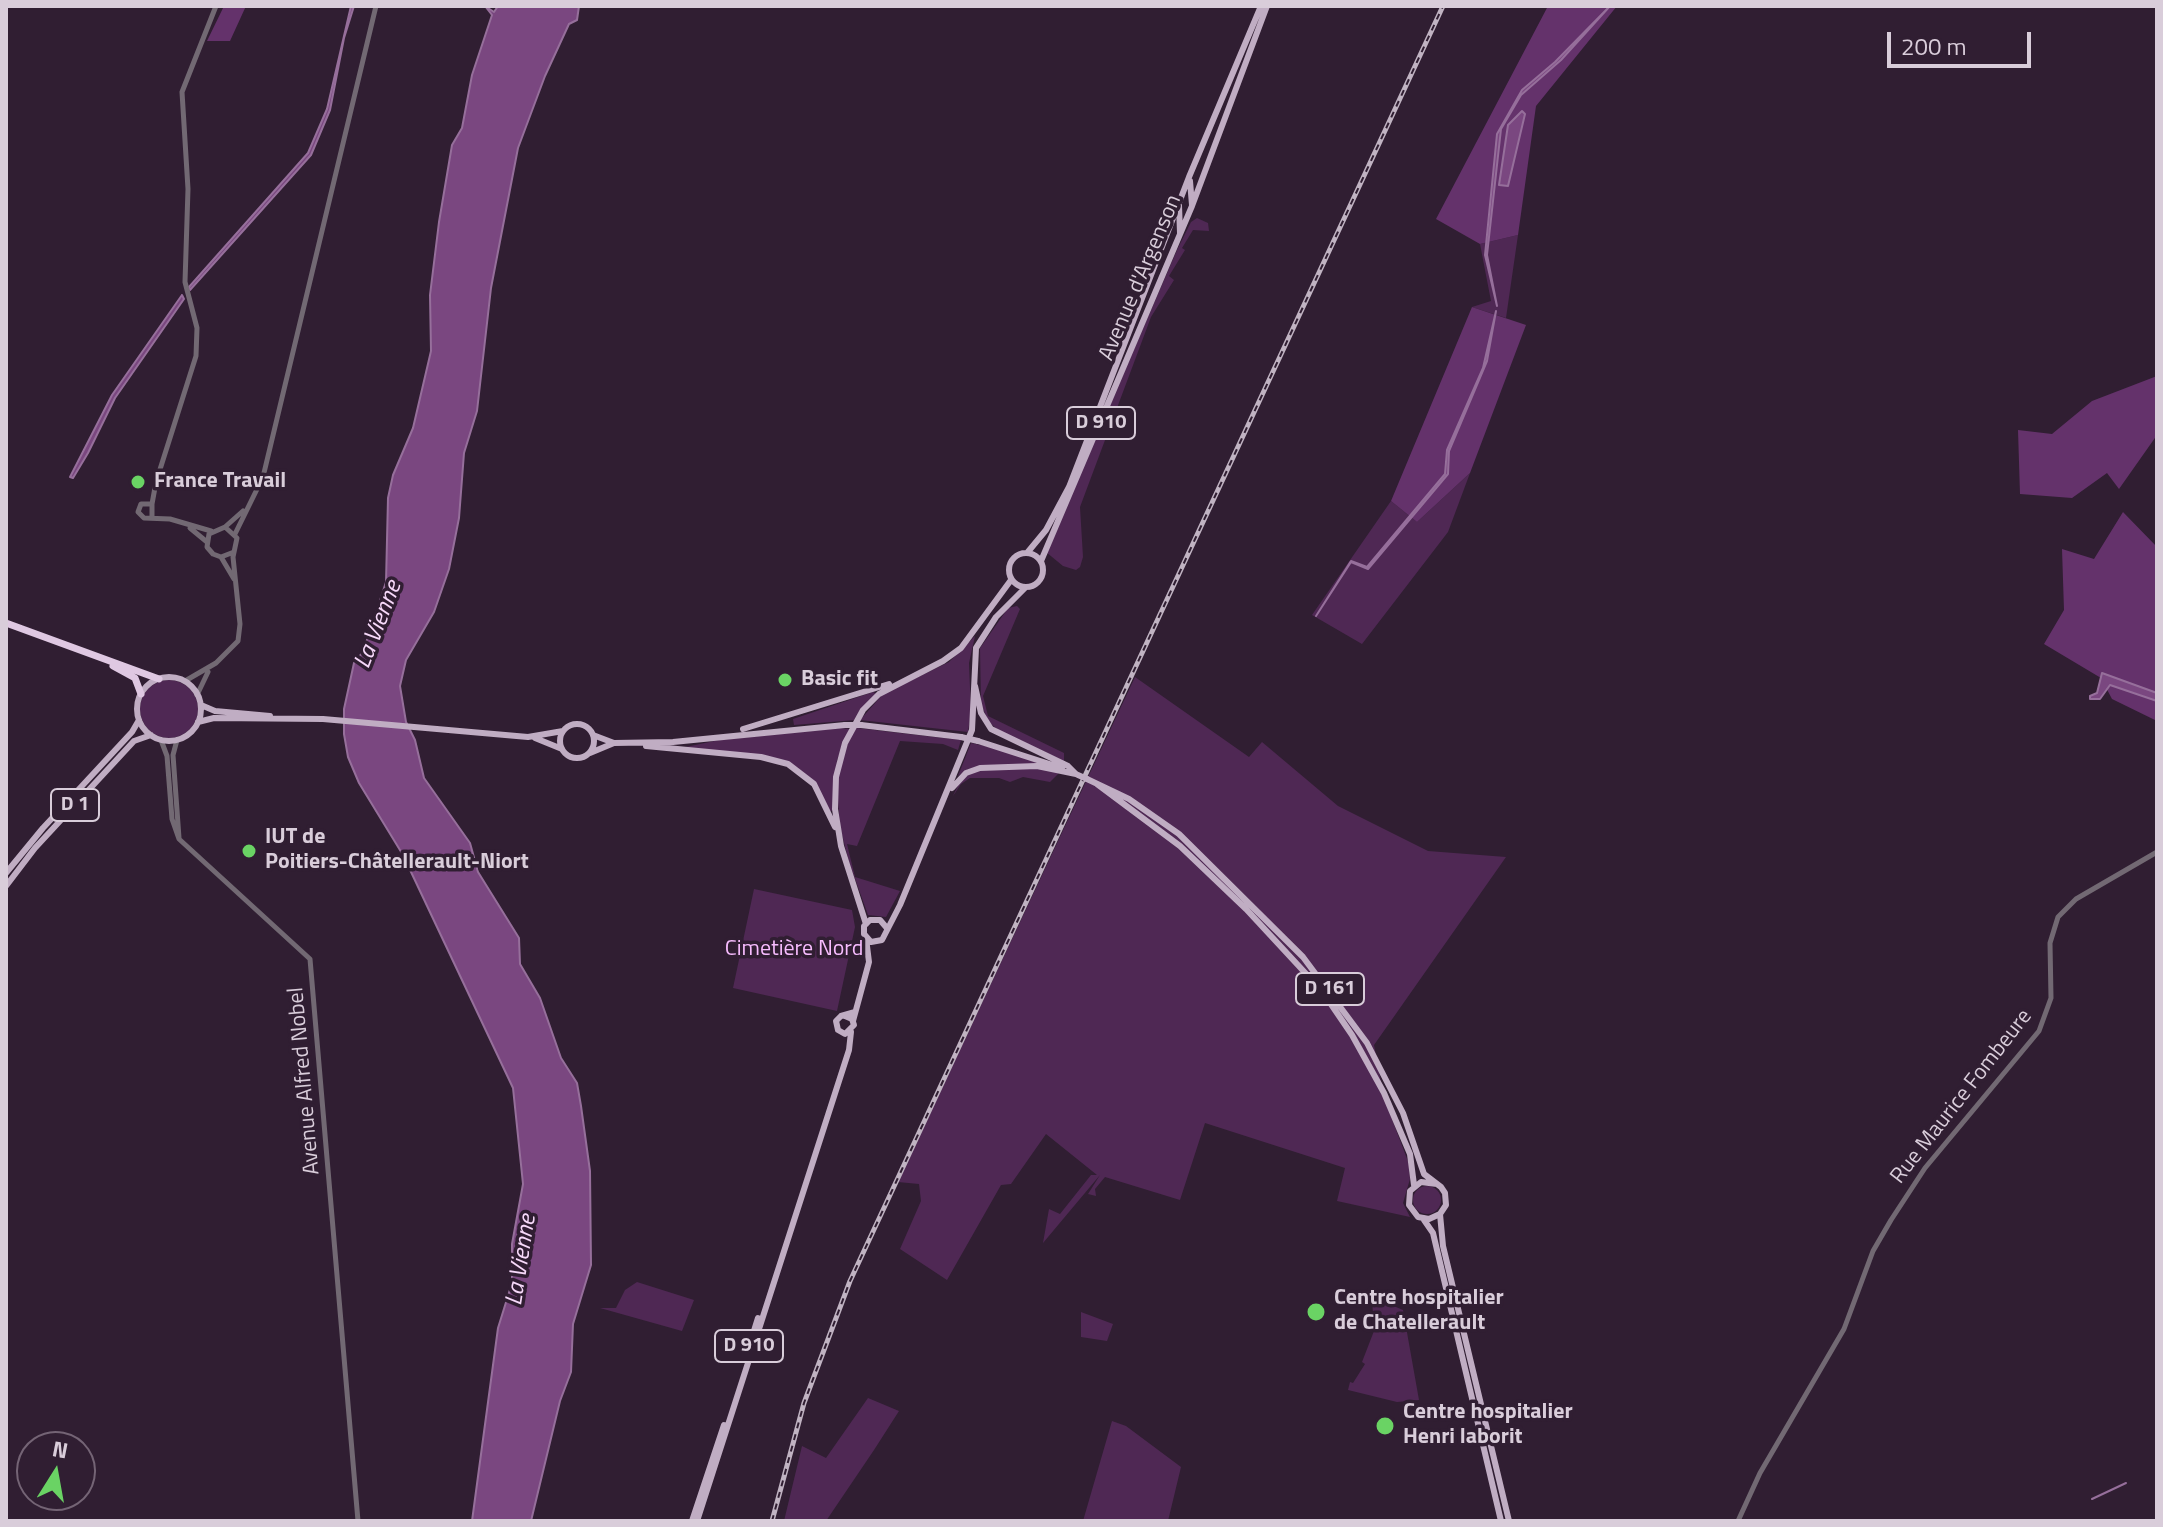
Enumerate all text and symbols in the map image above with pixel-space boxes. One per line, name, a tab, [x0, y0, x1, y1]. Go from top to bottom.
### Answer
scale bar	[1891, 16, 2035, 66]
text: 200 m	[1901, 28, 1967, 64]
street label: Avenue d'Argenson	[1094, 191, 1188, 365]
road number: D 910	[1067, 407, 1135, 439]
place label: France Travail	[154, 469, 286, 495]
marker: France Travail	[129, 473, 147, 491]
water label: La Vienne	[349, 577, 409, 673]
place label: Basic fit	[801, 667, 878, 693]
marker: Basic fit	[776, 671, 794, 689]
road number: D 1	[51, 789, 99, 821]
place label: IUT de Poitiers-Châtellerault-Niort	[265, 825, 529, 876]
marker: IUT de Poitiers-Châtellerault-Niort	[240, 842, 258, 860]
park label: Cimetière Nord	[725, 937, 863, 963]
road number: D 161	[1296, 973, 1364, 1005]
street label: Avenue Alfred Nobel	[284, 986, 326, 1176]
street label: Rue Maurice Fombeure	[1886, 1004, 2038, 1190]
water label: La Vienne	[501, 1213, 543, 1307]
place label: Centre hospitalier de Chatellerault	[1334, 1286, 1504, 1338]
marker: Centre hospitalier de Chatellerault	[1305, 1301, 1327, 1323]
road number: D 910	[715, 1330, 783, 1362]
place label: Centre hospitalier Henri laborit	[1403, 1400, 1573, 1452]
marker: Centre hospitalier Henri laborit	[1374, 1415, 1396, 1437]
north arrow	[16, 1431, 96, 1511]
text: N	[49, 1431, 71, 1468]

